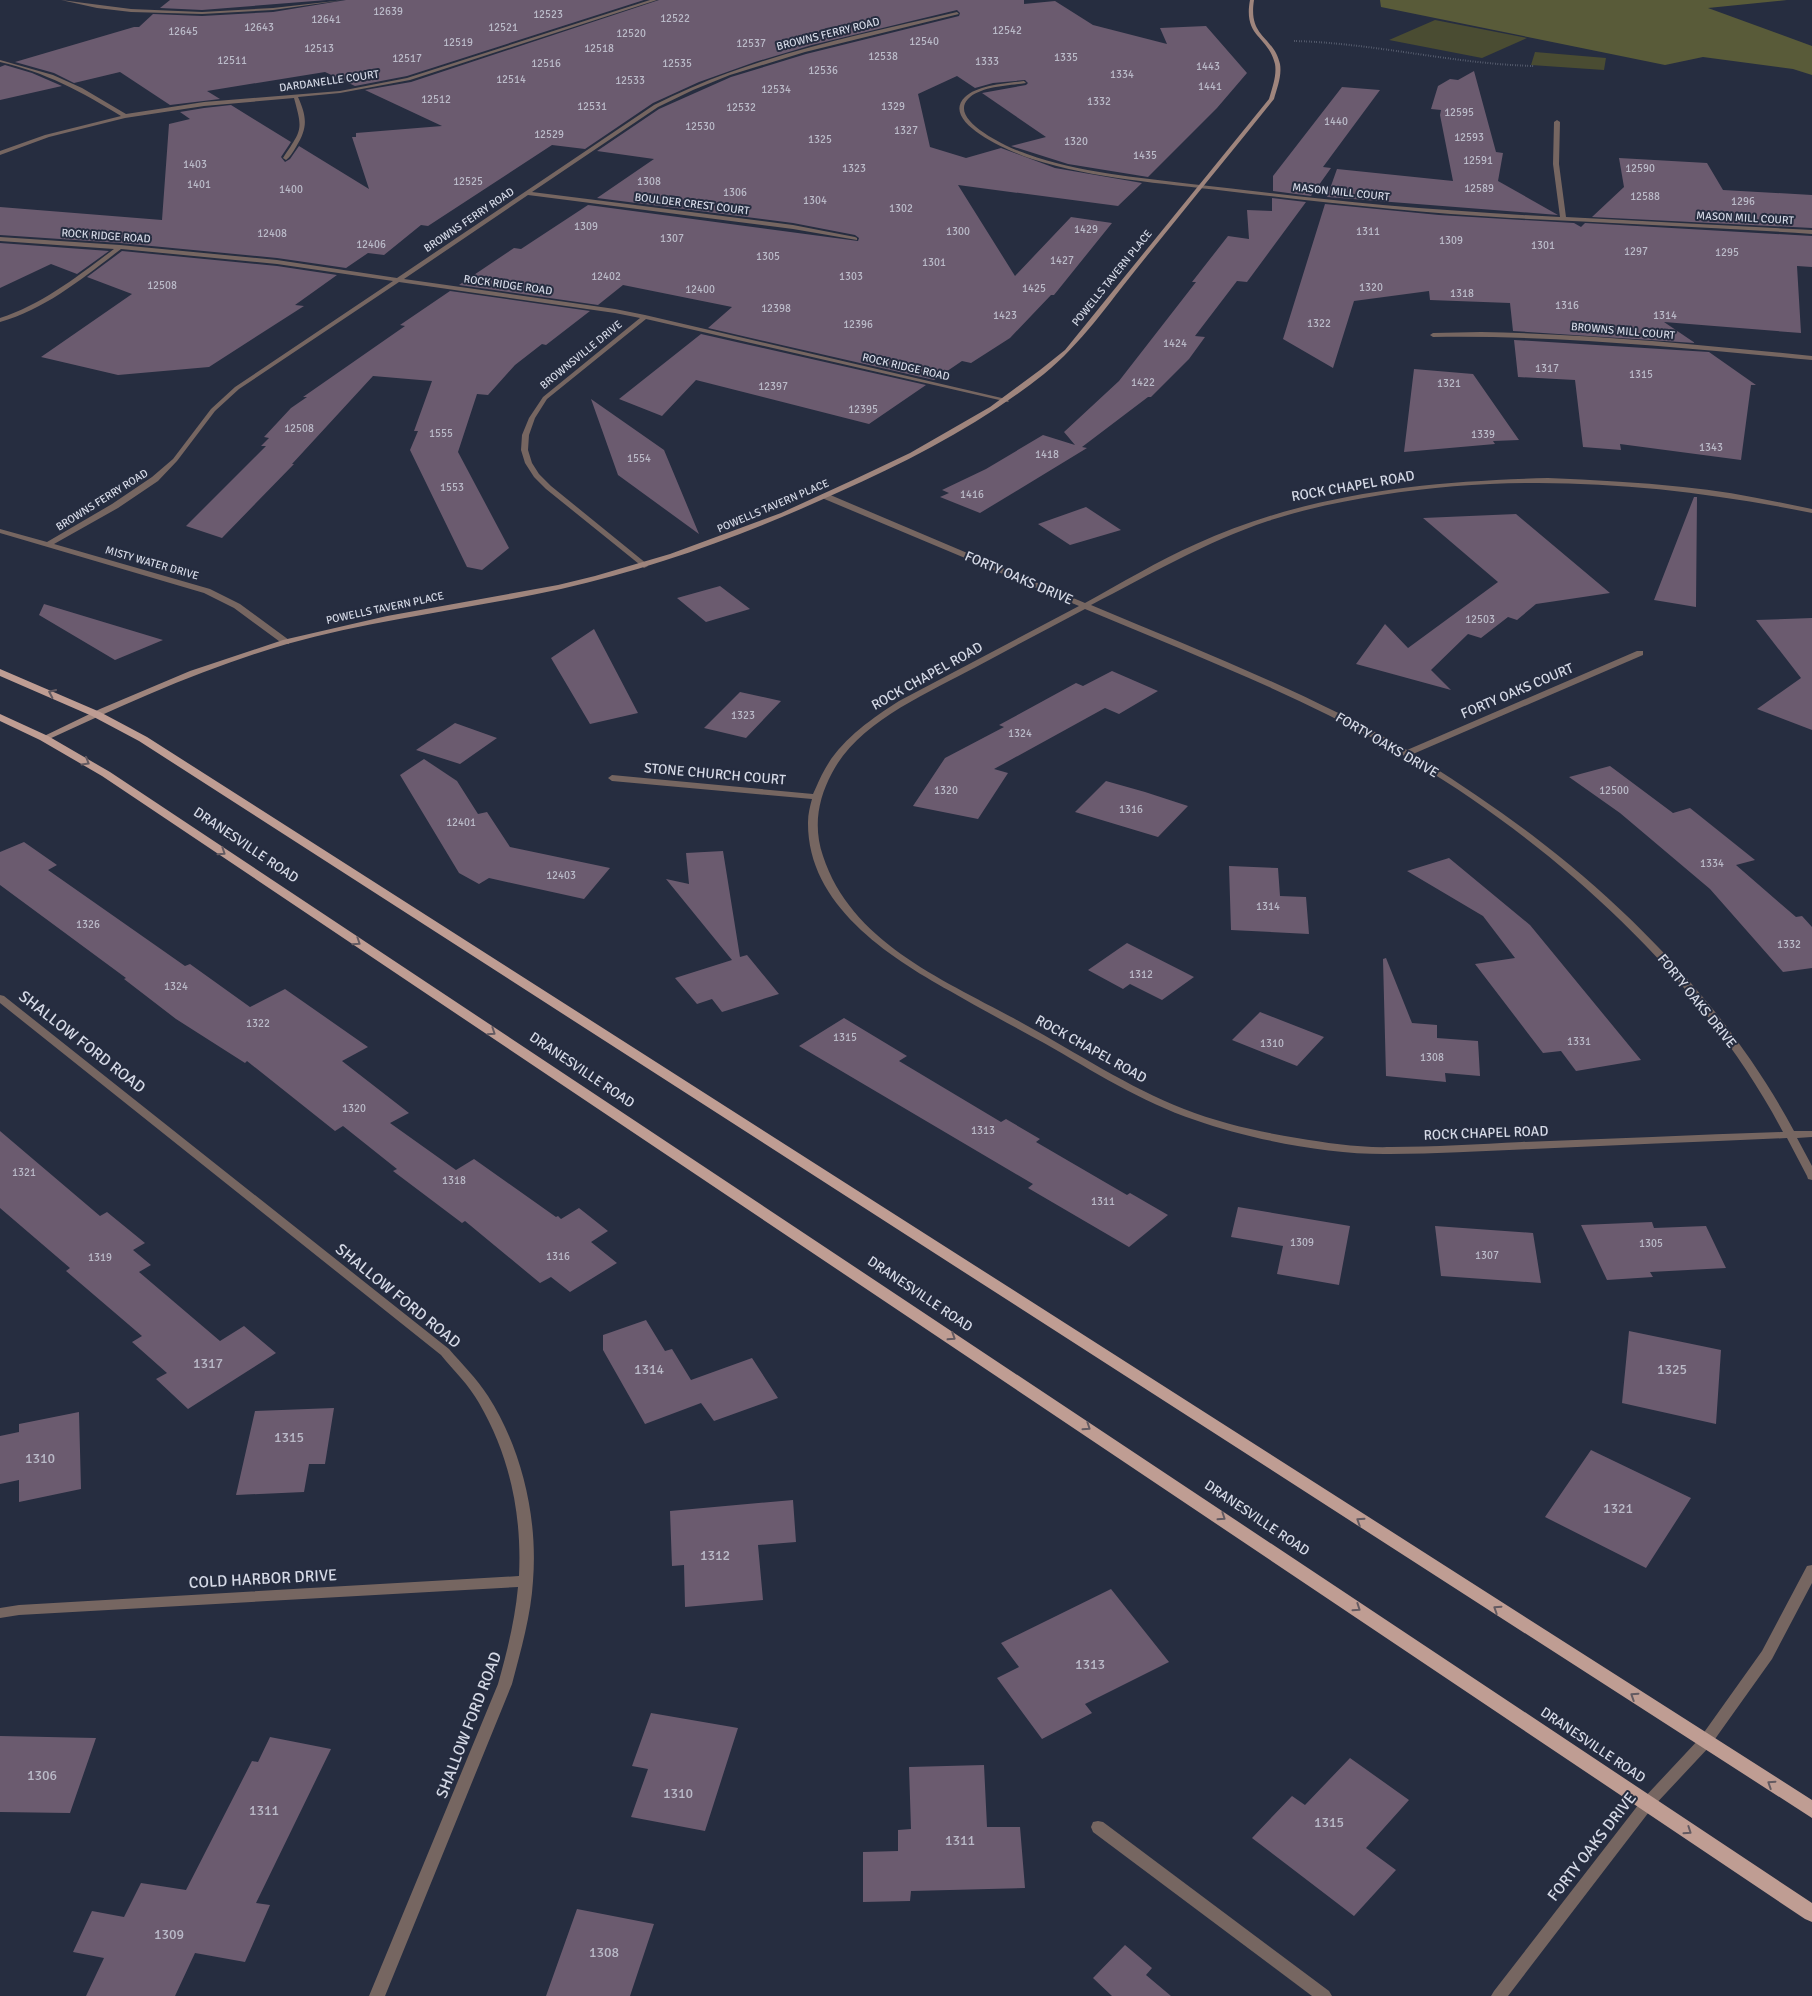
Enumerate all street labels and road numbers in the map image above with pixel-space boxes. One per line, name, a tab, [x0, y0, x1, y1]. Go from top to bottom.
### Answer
street label: BROWNS FERRY ROAD	[775, 15, 881, 53]
street label: DARDANELLE COURT	[278, 67, 380, 94]
street label: MASON MILL COURT	[1292, 180, 1391, 204]
street label: BROWNS FERRY ROAD	[421, 185, 517, 255]
street label: BOULDER CREST COURT	[634, 191, 751, 218]
street label: MASON MILL COURT	[1696, 209, 1795, 227]
street label: ROCK RIDGE ROAD	[61, 226, 151, 246]
street label: POWELLS TAVERN PLACE	[1069, 227, 1155, 329]
street label: ROCK RIDGE ROAD	[463, 272, 553, 298]
street label: BROWNSVILLE DRIVE	[537, 318, 625, 392]
street label: BROWNS MILL COURT	[1570, 320, 1676, 342]
street label: ROCK RIDGE ROAD	[861, 351, 951, 383]
street label: BROWNS FERRY ROAD	[54, 466, 150, 534]
street label: ROCK CHAPEL ROAD	[1290, 467, 1416, 505]
street label: POWELLS TAVERN PLACE	[715, 477, 831, 535]
street label: MISTY WATER DRIVE	[104, 543, 200, 583]
street label: FORTY OAKS DRIVE	[962, 548, 1076, 609]
street label: POWELLS TAVERN PLACE	[325, 589, 445, 627]
street label: ROCK CHAPEL ROAD	[868, 638, 986, 714]
street label: FORTY OAKS COURT	[1458, 660, 1576, 722]
street label: FORTY OAKS DRIVE	[1332, 709, 1442, 781]
street label: STONE CHURCH COURT	[643, 759, 787, 789]
street label: DRANESVILLE ROAD	[190, 804, 302, 886]
street label: FORTY OAKS DRIVE	[1654, 951, 1740, 1051]
street label: SHALLOW FORD ROAD	[15, 986, 149, 1098]
street label: ROCK CHAPEL ROAD	[1032, 1011, 1150, 1087]
street label: DRANESVILLE ROAD	[526, 1029, 638, 1111]
street label: ROCK CHAPEL ROAD	[1423, 1122, 1549, 1144]
street label: SHALLOW FORD ROAD	[331, 1239, 465, 1353]
street label: DRANESVILLE ROAD	[864, 1253, 976, 1335]
street label: DRANESVILLE ROAD	[1201, 1477, 1313, 1559]
street label: COLD HARBOR DRIVE	[188, 1565, 338, 1593]
street label: SHALLOW FORD ROAD	[432, 1649, 506, 1801]
street label: DRANESVILLE ROAD	[1537, 1704, 1649, 1786]
street label: FORTY OAKS DRIVE	[1543, 1789, 1641, 1905]

